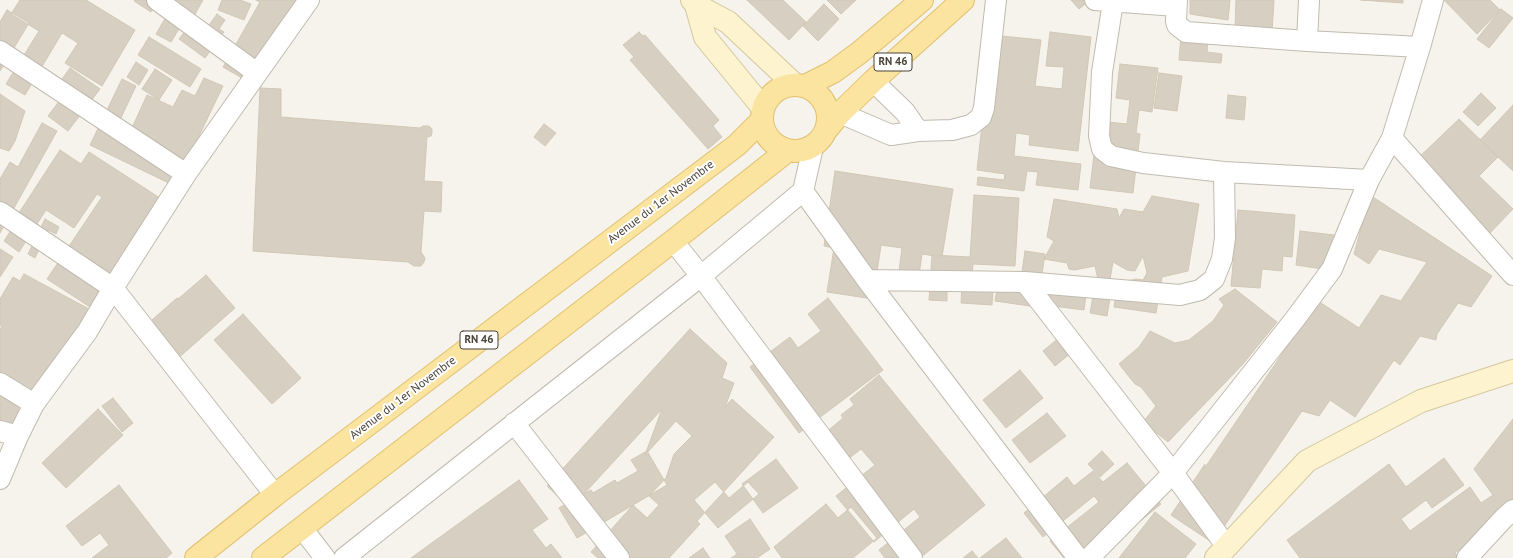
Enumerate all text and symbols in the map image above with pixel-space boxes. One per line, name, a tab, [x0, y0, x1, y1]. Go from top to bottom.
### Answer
road number: RN 46	[874, 53, 912, 71]
street label: Avenue du 1er Novembre	[605, 157, 717, 247]
road number: RN 46	[460, 331, 498, 349]
street label: Avenue du 1er Novembre	[347, 353, 459, 443]

